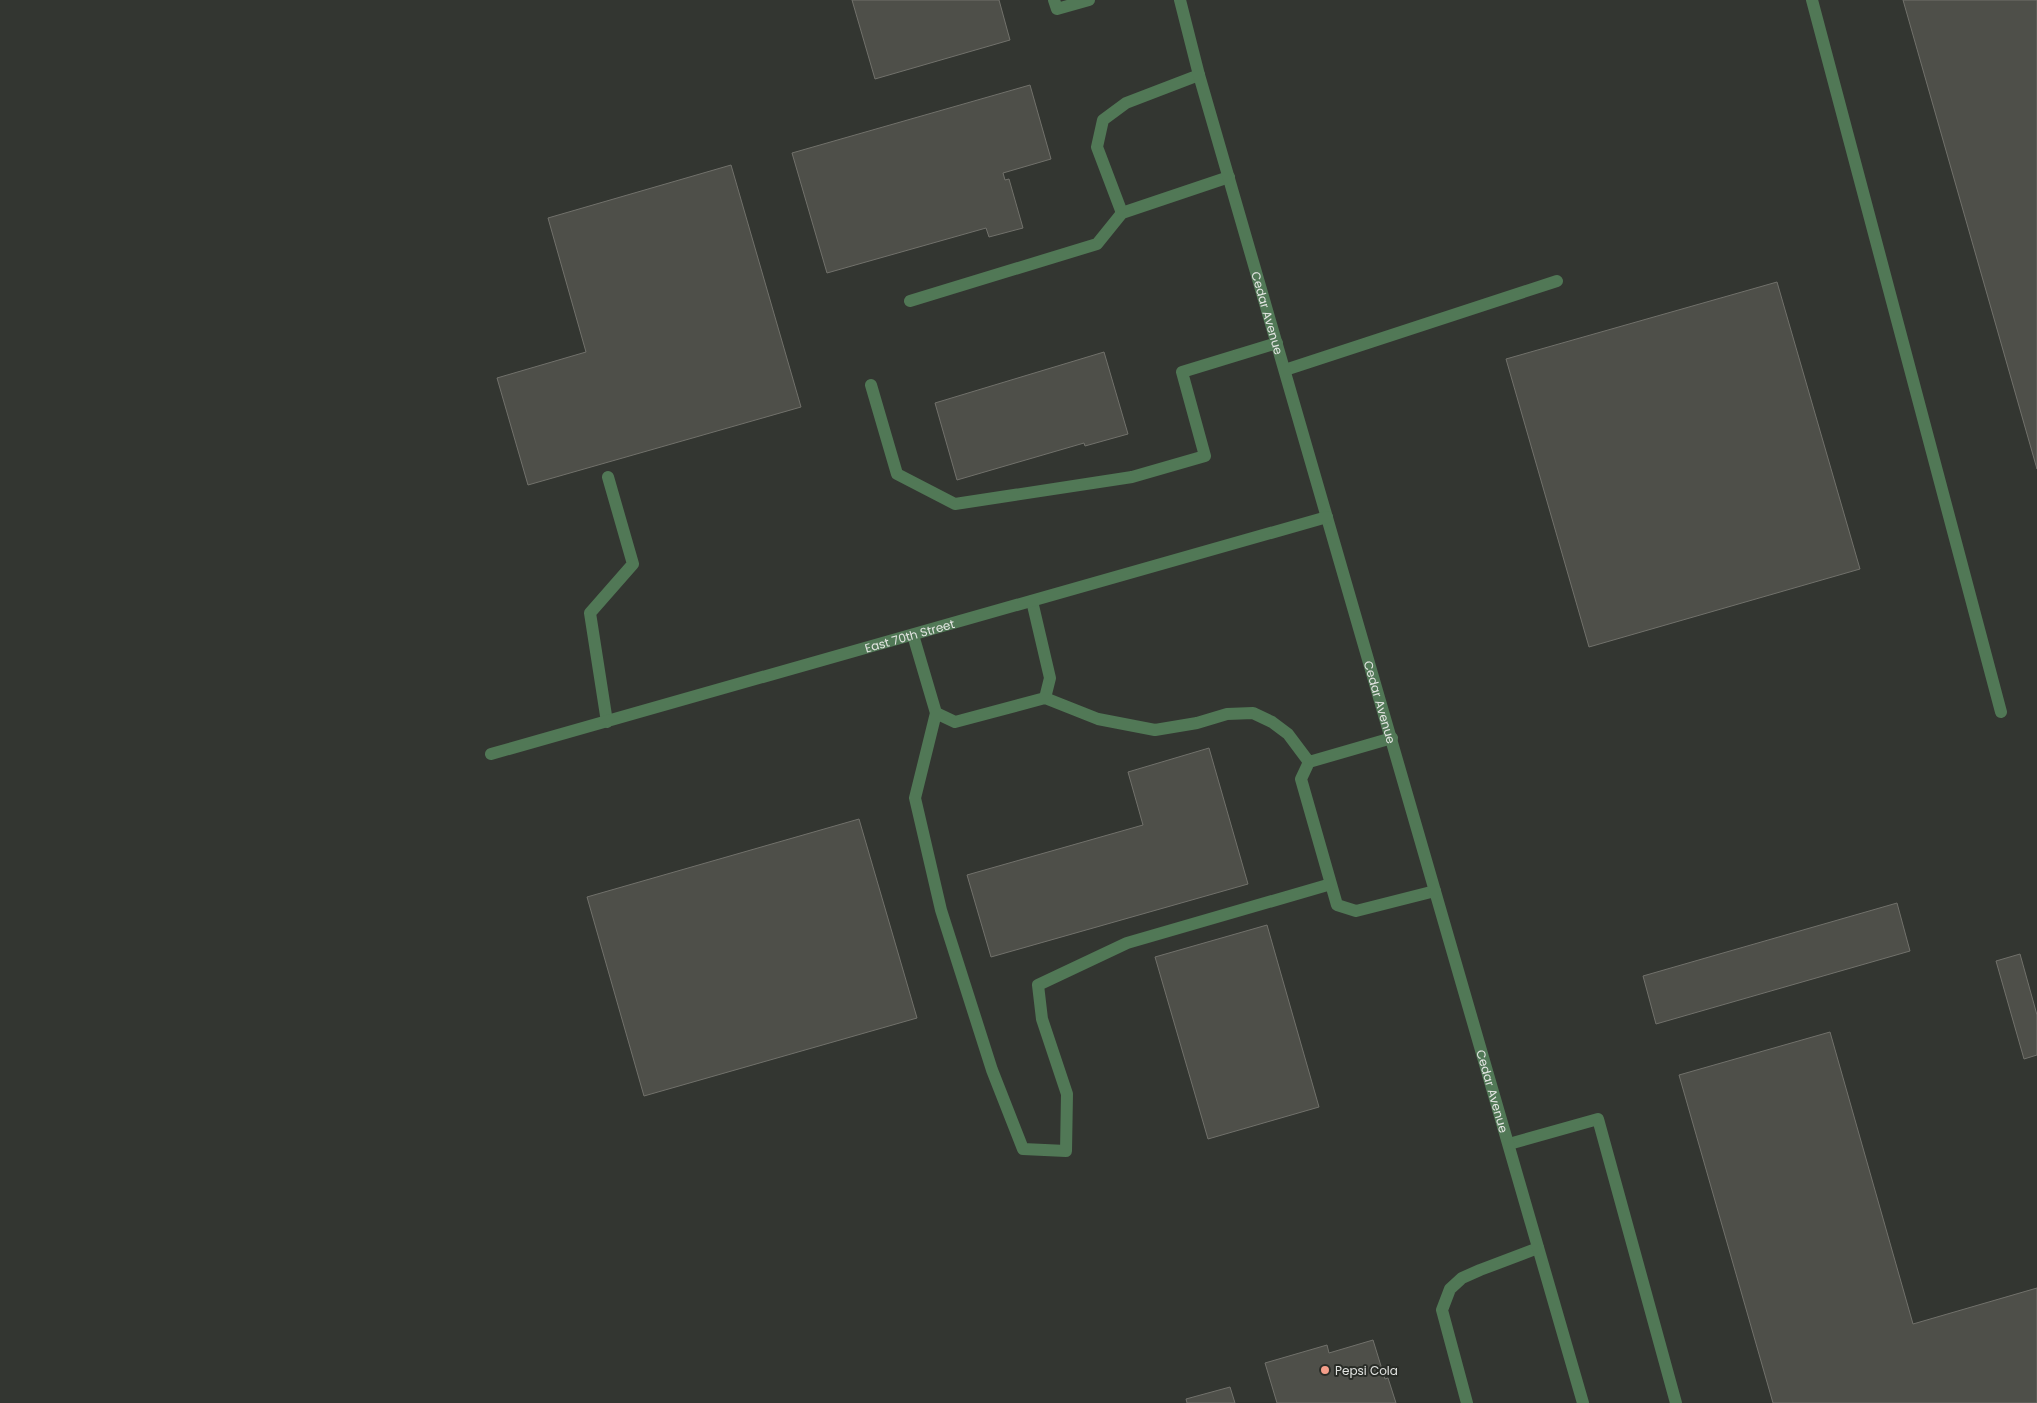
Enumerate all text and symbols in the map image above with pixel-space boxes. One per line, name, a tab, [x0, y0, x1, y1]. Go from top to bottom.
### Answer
street label: Cedar Avenue	[1248, 269, 1288, 356]
street label: East 70th Street	[863, 615, 956, 656]
street label: Cedar Avenue	[1360, 658, 1400, 746]
street label: Cedar Avenue	[1473, 1047, 1513, 1135]
place label: Pepsi Cola	[1335, 1362, 1398, 1379]
marker: Pepsi Cola	[1319, 1364, 1331, 1376]

